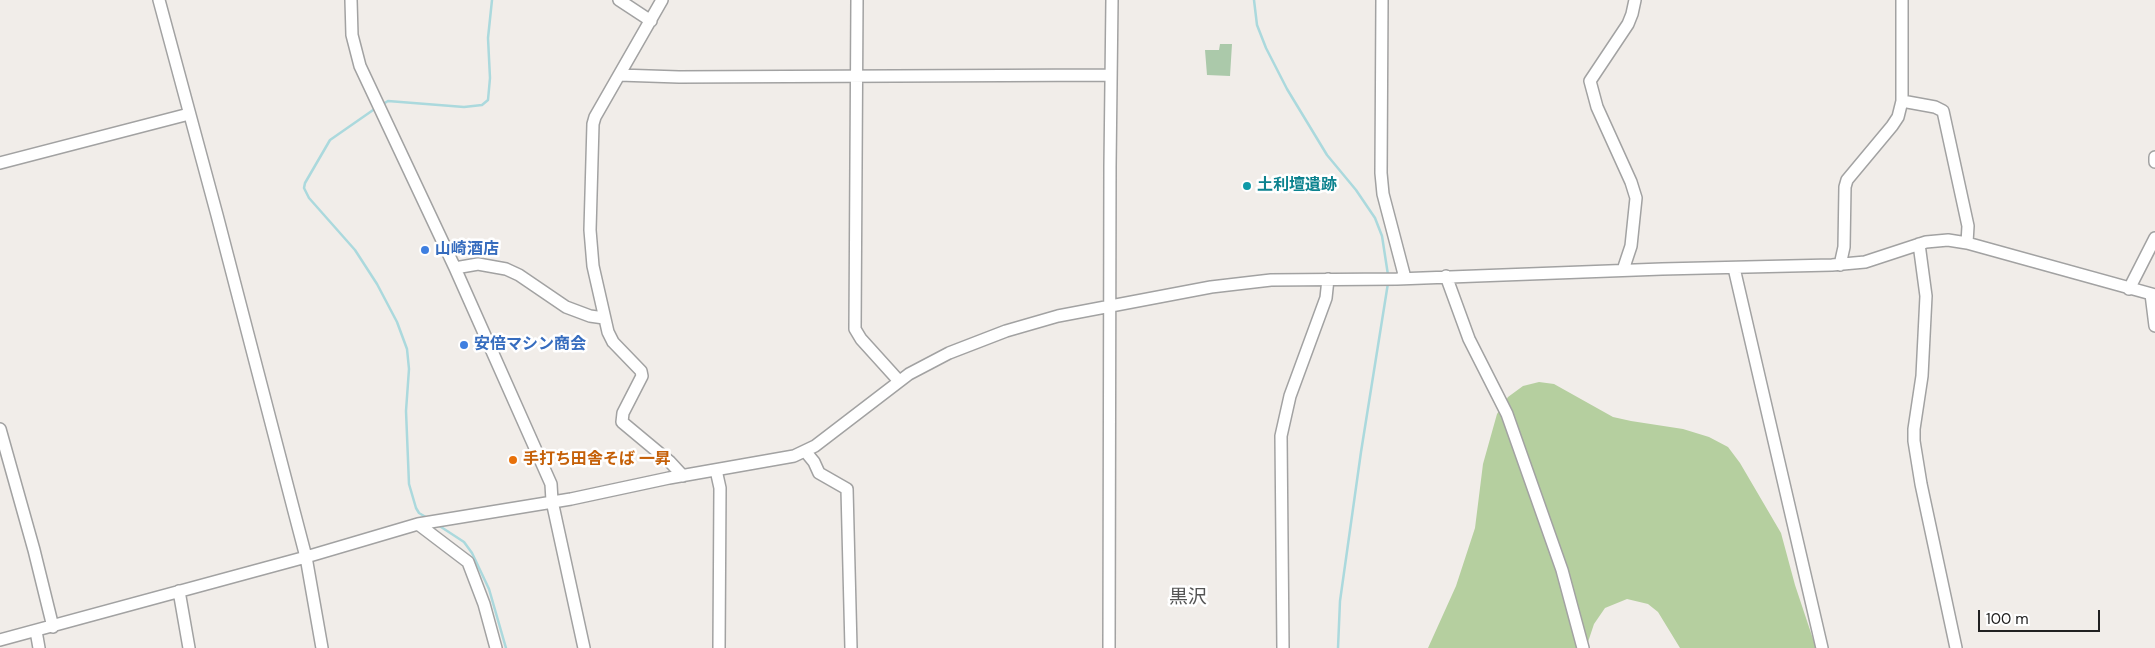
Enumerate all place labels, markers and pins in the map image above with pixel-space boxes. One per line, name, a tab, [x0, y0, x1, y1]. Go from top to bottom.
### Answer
place label: 土利壇遺跡	[1257, 176, 1337, 196]
marker: 土利壇遺跡	[1241, 180, 1253, 192]
place label: 山崎酒店	[435, 240, 499, 260]
marker: 山崎酒店	[419, 244, 431, 256]
place label: 安倍マシン商会	[474, 335, 586, 355]
marker: 安倍マシン商会	[458, 339, 470, 351]
place label: 手打ち田舎そば 一昇	[523, 450, 671, 470]
marker: 手打ち田舎そば 一昇	[507, 454, 519, 466]

